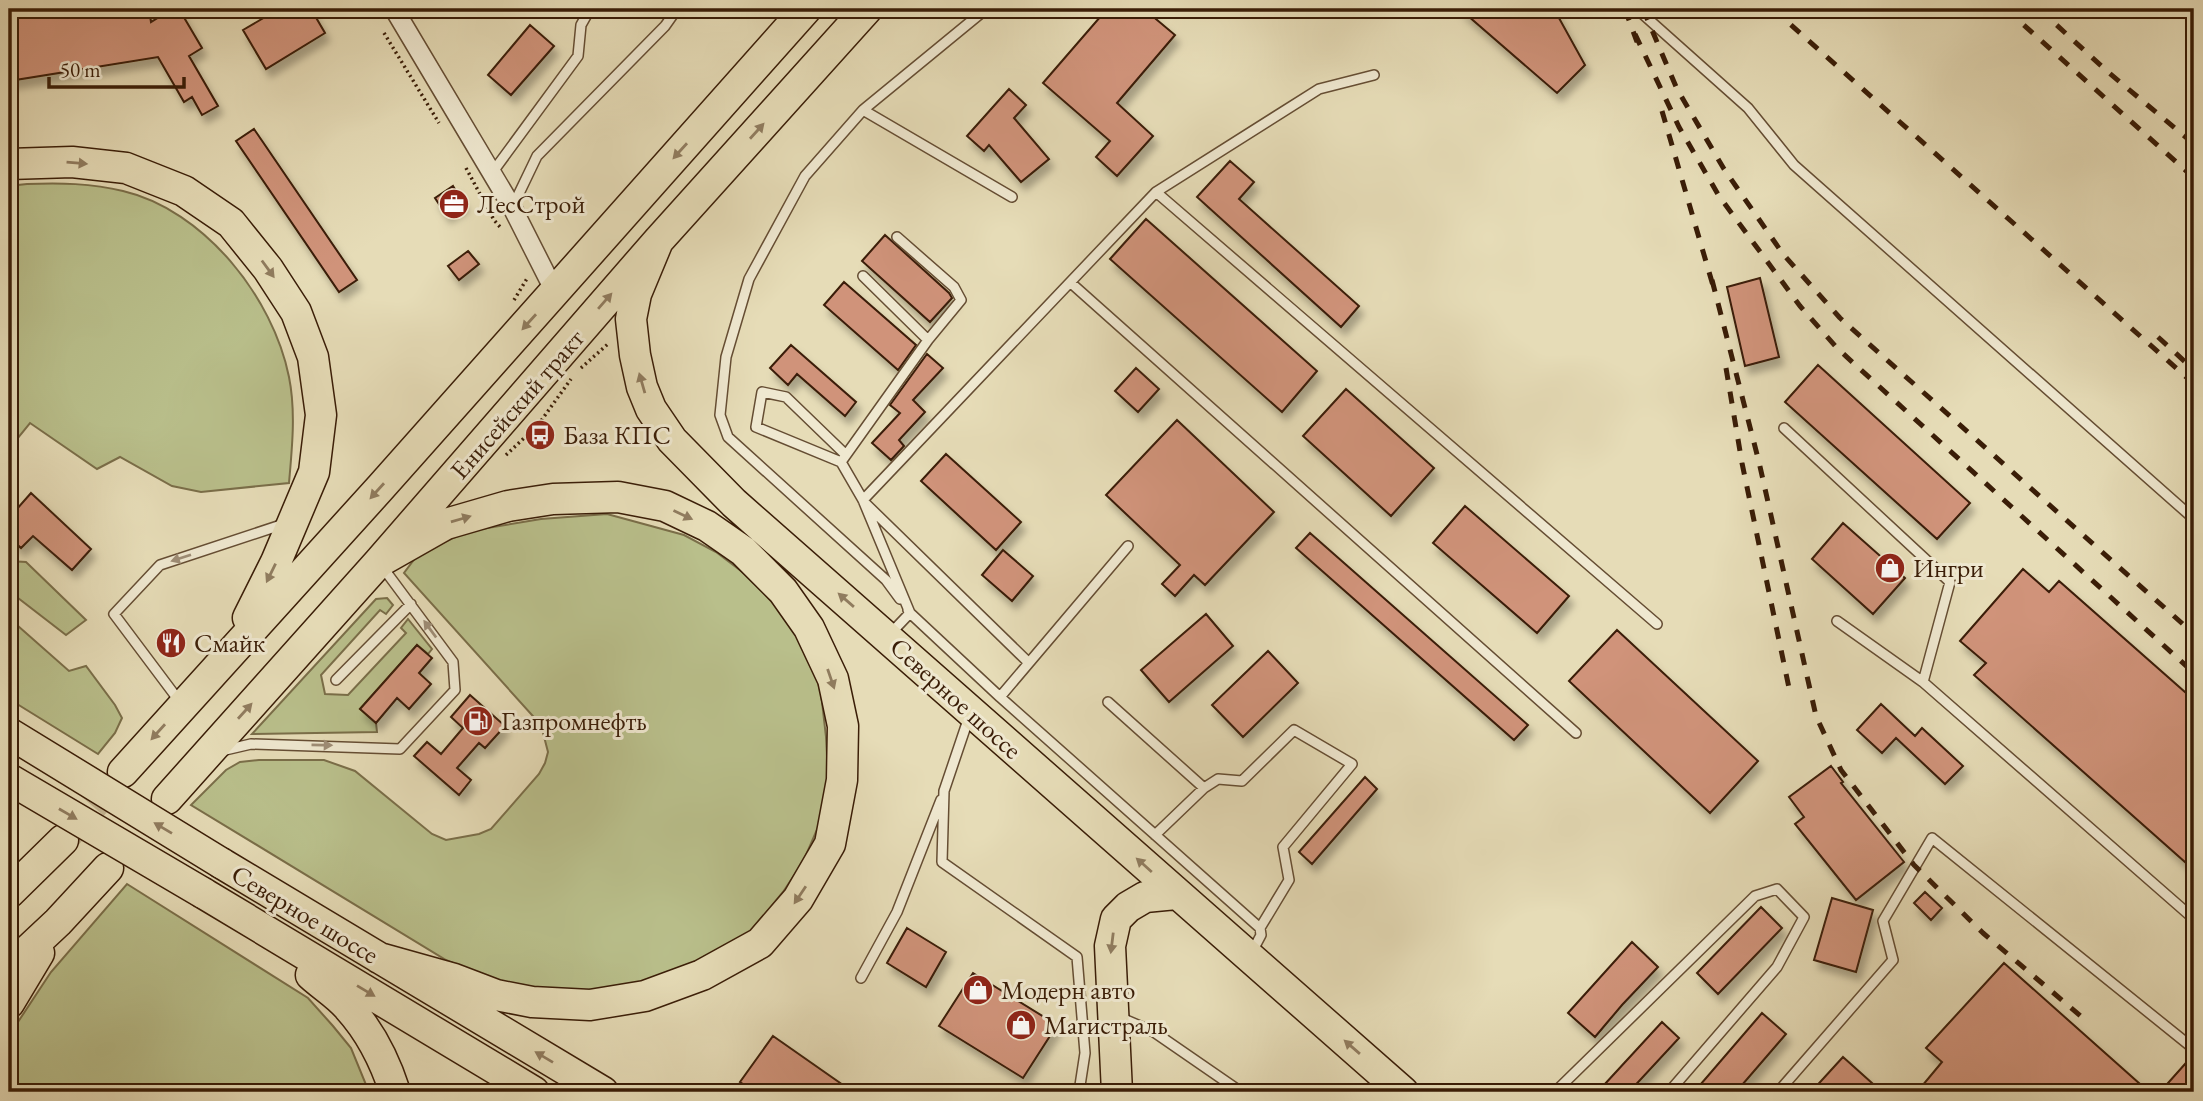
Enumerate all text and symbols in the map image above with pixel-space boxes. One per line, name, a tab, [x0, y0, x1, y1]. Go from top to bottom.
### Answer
scale bar	[49, 46, 184, 90]
text: 50 m	[60, 56, 101, 83]
one-way arrow	[748, 123, 764, 140]
one-way arrow	[673, 143, 688, 160]
one-way arrow	[66, 158, 88, 169]
office icon: ЛесСтрой	[437, 187, 471, 221]
place label: ЛесСтрой	[477, 187, 585, 221]
one-way arrow	[260, 260, 274, 278]
one-way arrow	[597, 293, 612, 310]
one-way arrow	[522, 313, 537, 330]
street label: Енисейский тракт	[442, 322, 592, 486]
one-way arrow	[636, 373, 646, 394]
bus stop icon: База КПС	[523, 418, 557, 452]
place label: База КПС	[563, 418, 671, 452]
one-way arrow	[369, 482, 385, 500]
one-way arrow	[673, 509, 693, 521]
one-way arrow	[451, 514, 472, 524]
shop icon: Ингри	[1873, 551, 1907, 585]
place label: Ингри	[1913, 551, 1984, 585]
one-way arrow	[171, 553, 192, 564]
one-way arrow	[265, 563, 276, 583]
one-way arrow	[837, 593, 854, 608]
one-way arrow	[423, 620, 437, 638]
restaurant icon: Смайк	[154, 626, 188, 660]
place label: Смайк	[194, 626, 266, 660]
street label: Северное шоссе	[883, 630, 1029, 766]
one-way arrow	[826, 668, 837, 689]
one-way arrow	[237, 703, 252, 720]
fuel station icon: Газпромнефть	[461, 704, 495, 738]
place label: Газпромнефть	[501, 704, 647, 738]
one-way arrow	[150, 723, 166, 741]
one-way arrow	[311, 739, 333, 751]
one-way arrow	[58, 808, 77, 820]
one-way arrow	[153, 821, 172, 834]
street label: Северное шоссе	[225, 857, 385, 971]
one-way arrow	[1135, 857, 1153, 873]
one-way arrow	[793, 885, 806, 905]
one-way arrow	[1106, 932, 1117, 954]
shop icon: Модерн авто	[961, 973, 995, 1007]
place label: Модерн авто	[1001, 973, 1135, 1007]
one-way arrow	[356, 985, 375, 998]
shop icon: Магистраль	[1004, 1008, 1038, 1042]
place label: Магистраль	[1044, 1008, 1168, 1042]
one-way arrow	[1343, 1039, 1361, 1055]
one-way arrow	[534, 1052, 554, 1064]

